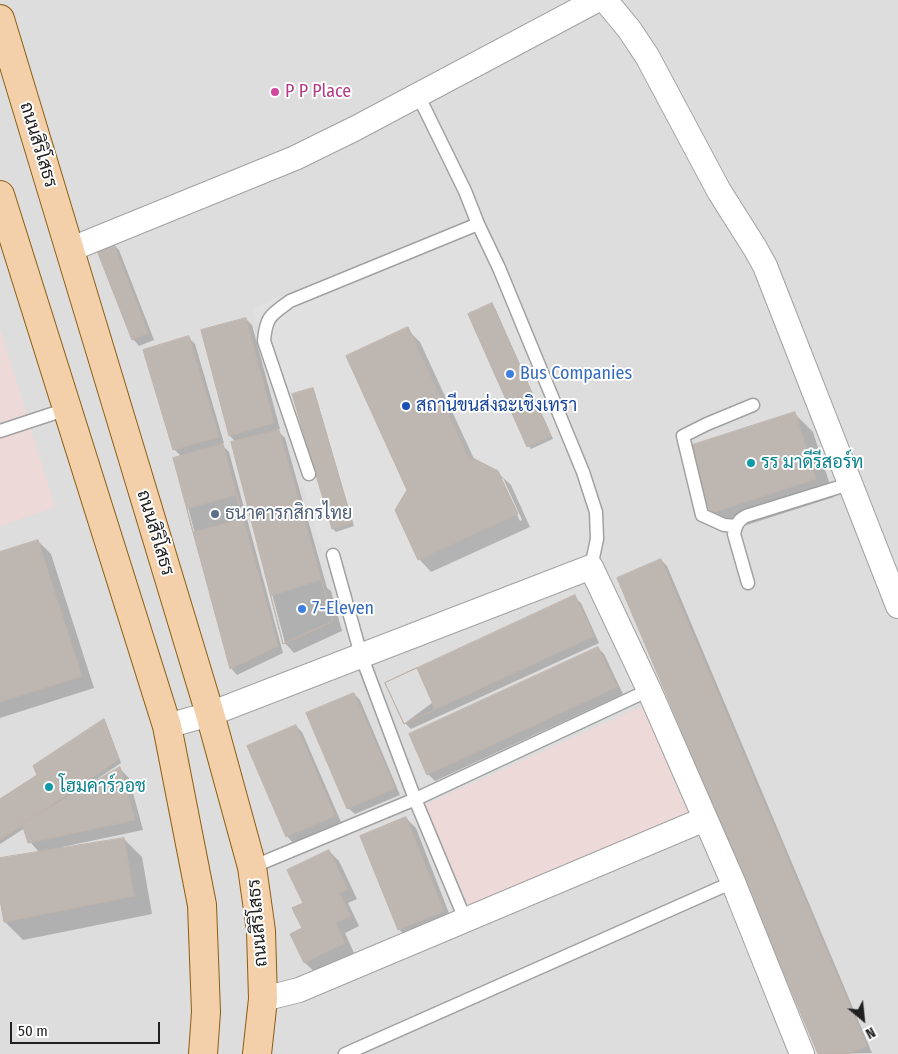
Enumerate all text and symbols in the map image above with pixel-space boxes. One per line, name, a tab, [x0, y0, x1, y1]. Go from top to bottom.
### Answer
place label: P P Place	[285, 81, 351, 103]
marker: P P Place	[269, 86, 281, 98]
street label: ถนนสิริโสธร	[15, 100, 61, 190]
place label: Bus Companies	[520, 363, 632, 385]
marker: Bus Companies	[504, 368, 516, 380]
place label: สถานีขนส่งฉะเชิงเทรา	[416, 395, 577, 417]
marker: สถานีขนส่งฉะเชิงเทรา	[400, 400, 412, 412]
place label: รร มาดีรีสอร์ท	[761, 452, 863, 474]
marker: รร มาดีรีสอร์ท	[745, 457, 757, 469]
street label: ถนนสิริโสธร	[132, 488, 178, 578]
place label: ธนาคารกสิกรไทย	[225, 503, 352, 525]
marker: ธนาคารกสิกรไทย	[209, 508, 221, 520]
place label: 7-Eleven	[312, 598, 374, 620]
marker: 7-Eleven	[296, 603, 308, 615]
place label: โฮมคาร์วอช	[59, 776, 146, 798]
marker: โฮมคาร์วอช	[43, 781, 55, 793]
street label: ถนนสิริโสธร	[243, 878, 273, 968]
north arrow	[838, 994, 888, 1044]
scale bar	[12, 1012, 162, 1044]
text: 50 m	[18, 1022, 48, 1040]
text: N	[863, 1023, 878, 1042]

